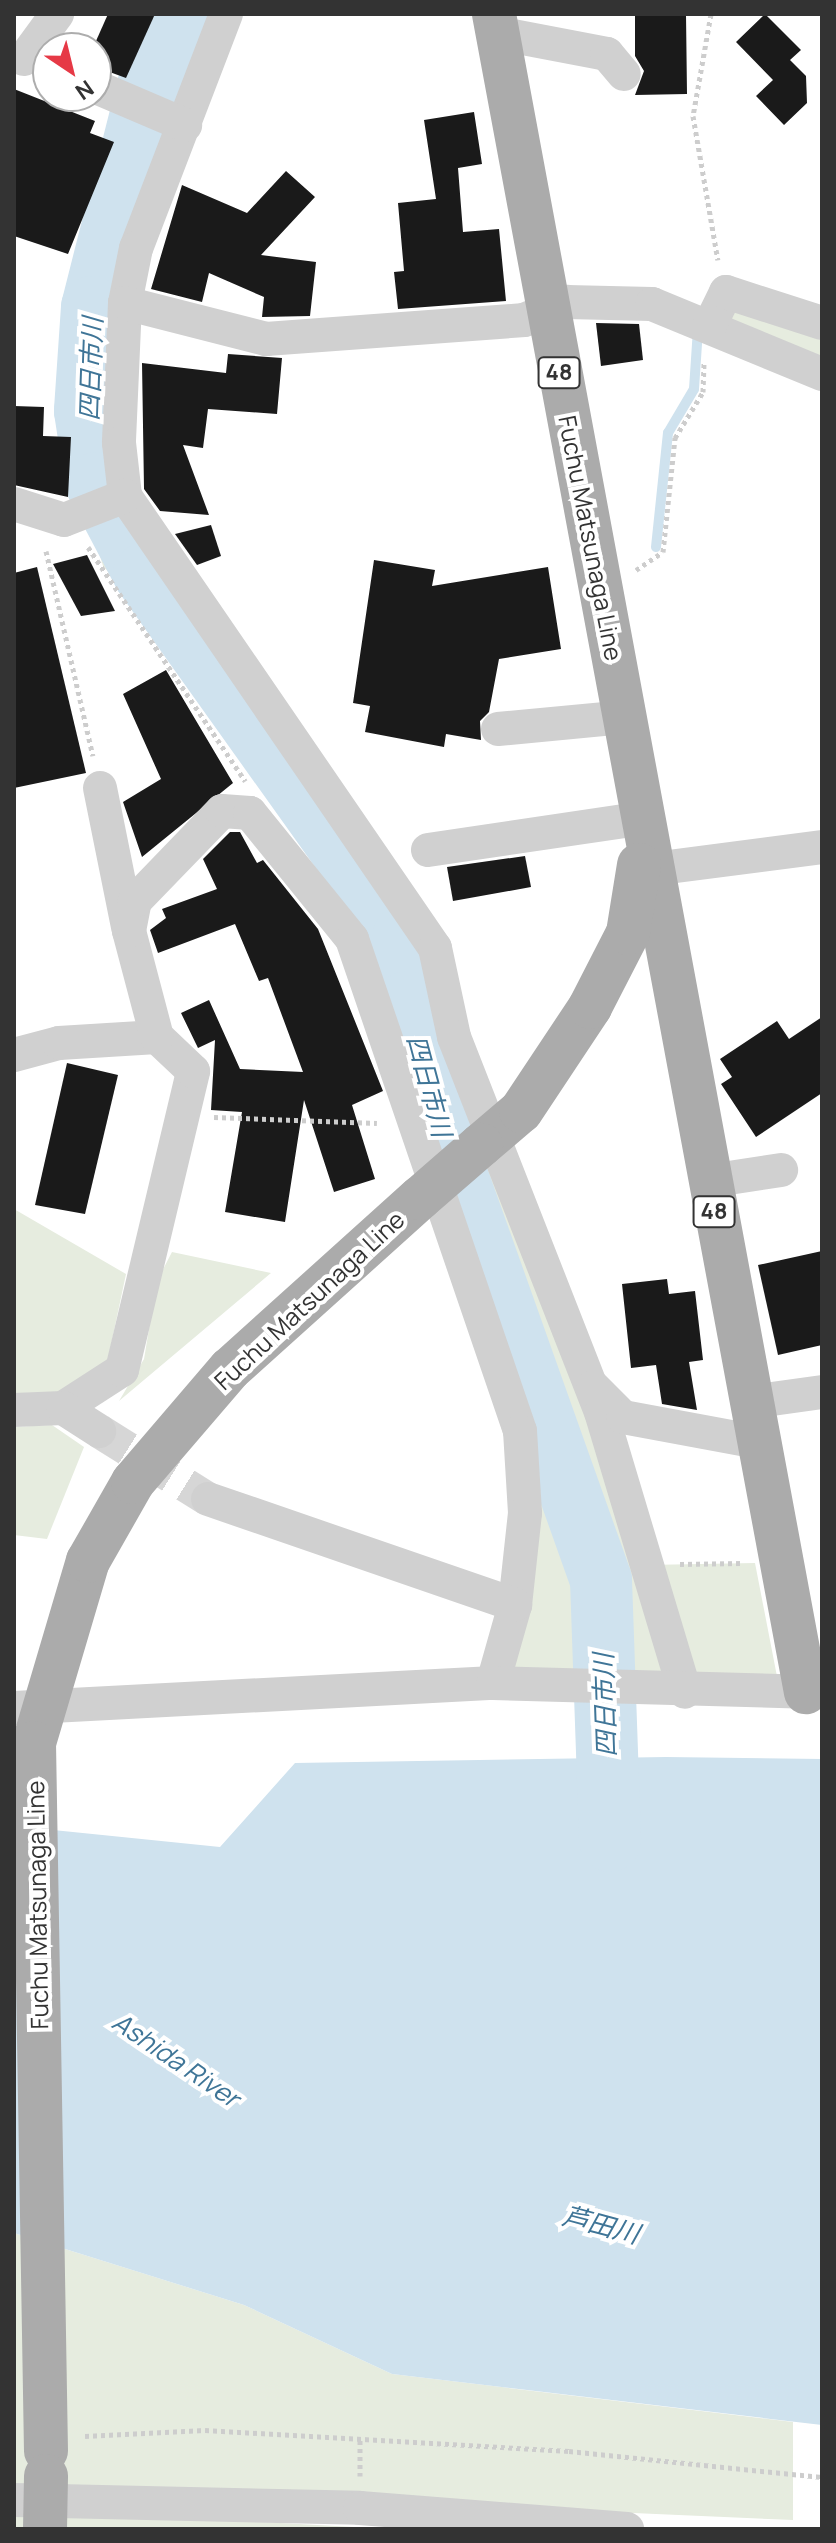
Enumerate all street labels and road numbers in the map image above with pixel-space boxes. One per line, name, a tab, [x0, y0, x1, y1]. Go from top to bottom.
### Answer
road number: 48	[537, 355, 581, 391]
street label: Fuchu Matsunaga Line	[553, 413, 629, 663]
road number: 48	[692, 1194, 736, 1230]
street label: Fuchu Matsunaga Line	[208, 1205, 410, 1395]
street label: Fuchu Matsunaga Line	[20, 1780, 54, 2030]

